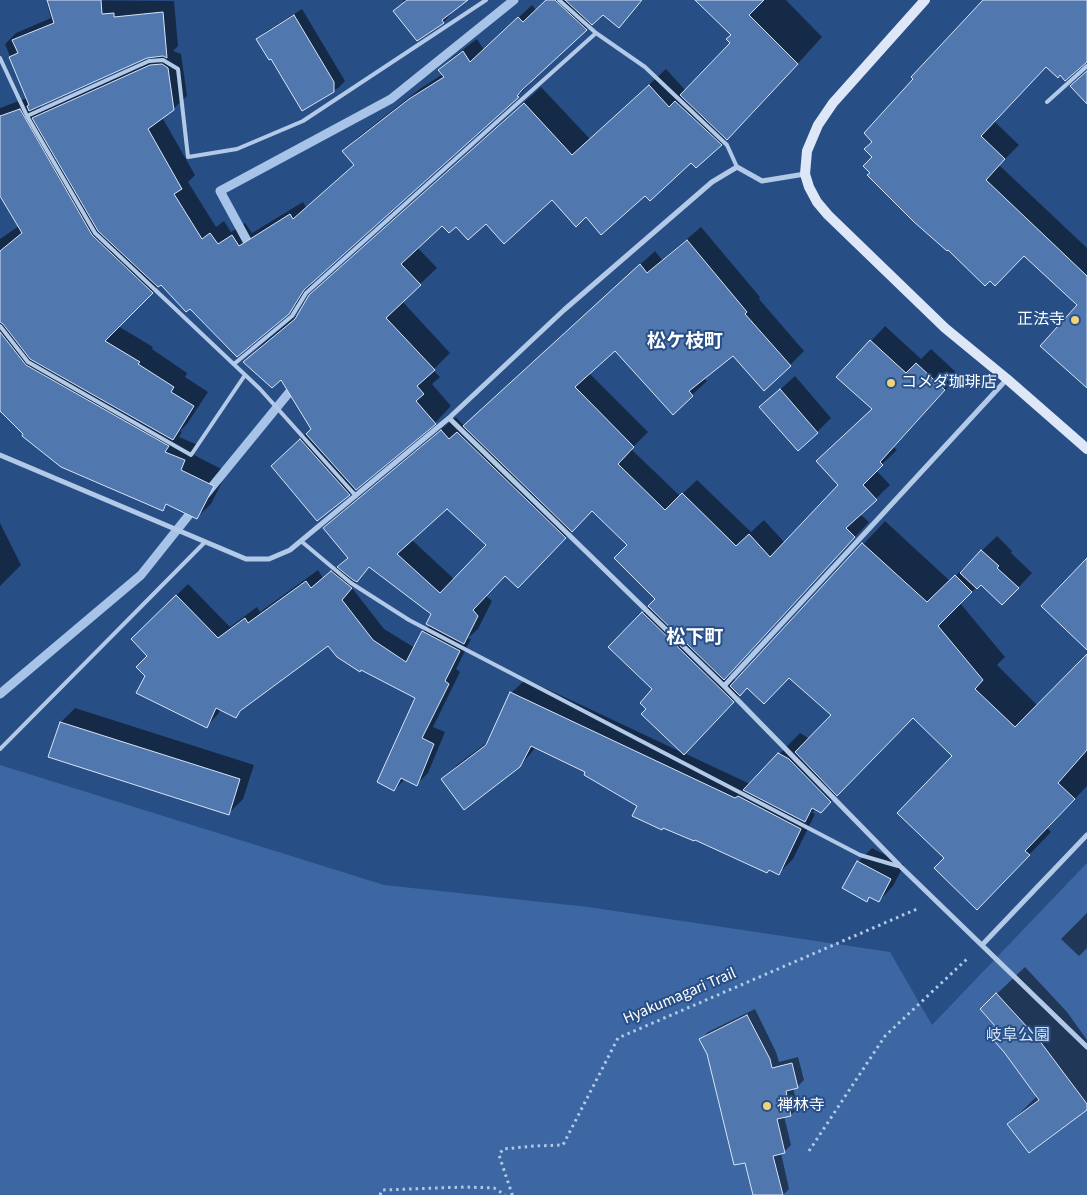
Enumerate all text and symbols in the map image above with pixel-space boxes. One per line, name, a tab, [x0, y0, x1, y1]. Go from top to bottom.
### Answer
place label: 正法寺	[1017, 310, 1065, 330]
marker: 正法寺	[1069, 314, 1081, 326]
district label: 松ケ枝町	[647, 332, 723, 354]
place label: コメダ珈琲店	[901, 373, 997, 393]
marker: コメダ珈琲店	[885, 377, 897, 389]
district label: 松下町	[667, 628, 723, 650]
street label: Hyakumagari Trail	[621, 965, 739, 1029]
park label: 岐阜公園	[986, 1026, 1050, 1046]
place label: 禅林寺	[777, 1096, 825, 1116]
marker: 禅林寺	[761, 1100, 773, 1112]

